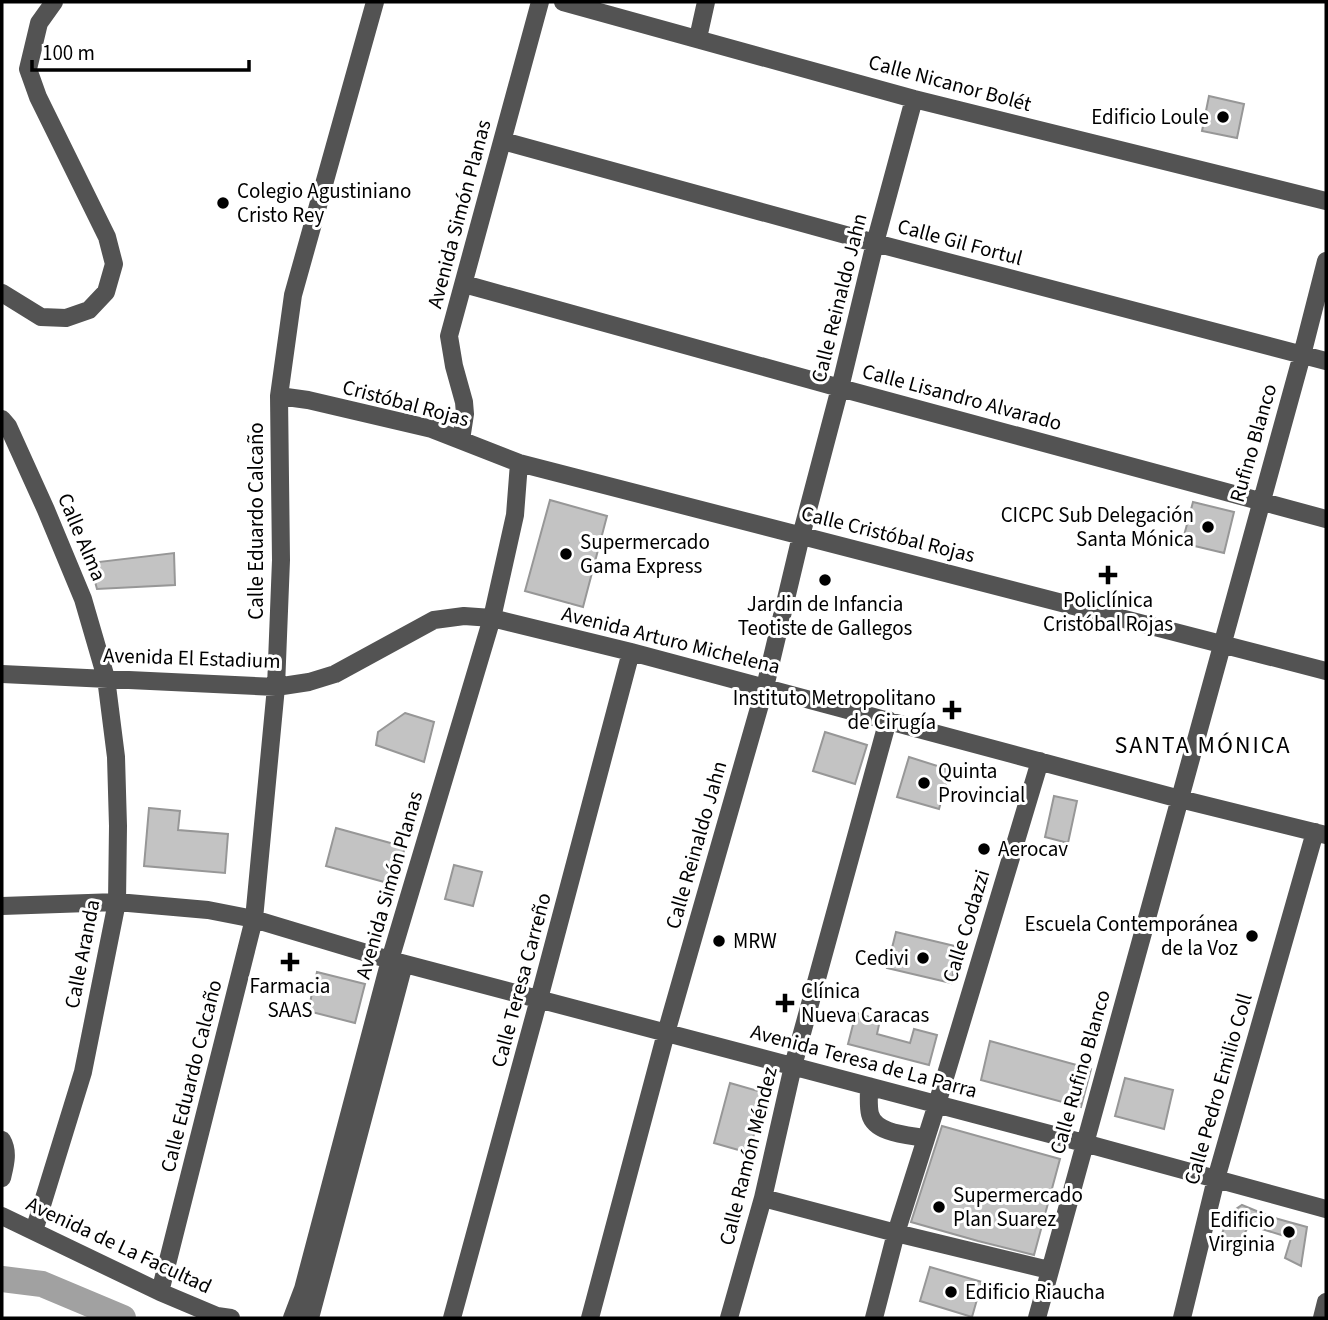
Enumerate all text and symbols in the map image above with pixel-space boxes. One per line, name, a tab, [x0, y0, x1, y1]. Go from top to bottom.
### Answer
scale bar	[32, 28, 248, 72]
text: 100 m	[42, 38, 95, 68]
street label: Calle Nicanor Bolét	[865, 47, 1035, 119]
place label: Edificio Loule	[1091, 102, 1209, 132]
marker: Edificio Loule	[1215, 109, 1231, 125]
street label: Avenida Simón Planas	[419, 116, 499, 312]
place label: Colegio Agustiniano Cristo Rey	[237, 176, 411, 230]
marker: Colegio Agustiniano Cristo Rey	[215, 195, 231, 211]
street label: Calle Reinaldo Jahn	[803, 210, 875, 386]
street label: Calle Gil Fortul	[894, 211, 1026, 273]
street label: Calle Lisandro Alvarado	[859, 356, 1065, 438]
street label: Cristóbal Rojas	[339, 372, 473, 434]
street label: Rufino Blanco	[1222, 380, 1284, 506]
street label: Calle Eduardo Calcaño	[241, 422, 271, 620]
street label: Calle Alma	[50, 488, 114, 586]
street label: Calle Cristóbal Rojas	[798, 498, 978, 570]
place label: CICPC Sub Delegación Santa Mónica	[1001, 500, 1194, 554]
marker: CICPC Sub Delegación Santa Mónica	[1200, 519, 1216, 535]
place label: Supermercado Gama Express	[580, 527, 710, 581]
marker: Supermercado Gama Express	[558, 546, 574, 562]
marker: Policlínica Cristóbal Rojas	[1098, 565, 1118, 585]
marker: Jardin de Infancia Teotiste de Gallegos	[817, 572, 833, 588]
place label: Policlínica Cristóbal Rojas	[1043, 585, 1173, 639]
place label: Jardin de Infancia Teotiste de Gallegos	[738, 589, 912, 643]
street label: Avenida Arturo Michelena	[559, 598, 783, 682]
street label: Avenida El Estadium	[103, 640, 281, 676]
place label: Instituto Metropolitano de Cirugía	[733, 683, 936, 737]
marker: Instituto Metropolitano de Cirugía	[942, 700, 962, 720]
district label: SANTA MÓNICA	[1114, 728, 1292, 763]
place label: Quinta Provincial	[938, 756, 1025, 810]
street label: Calle Reinaldo Jahn	[658, 757, 734, 933]
marker: Quinta Provincial	[916, 775, 932, 791]
street label: Avenida Simón Planas	[348, 787, 430, 982]
place label: Aerocav	[998, 834, 1068, 864]
marker: Aerocav	[976, 841, 992, 857]
street label: Calle Codazzi	[935, 866, 997, 986]
street label: Calle Teresa Carreño	[483, 889, 559, 1071]
street label: Calle Aranda	[57, 897, 107, 1011]
place label: Escuela Contemporánea de la Voz	[1024, 909, 1238, 963]
place label: MRW	[733, 926, 777, 956]
marker: Escuela Contemporánea de la Voz	[1244, 928, 1260, 944]
marker: MRW	[711, 933, 727, 949]
place label: Cedivi	[855, 943, 909, 973]
marker: Cedivi	[915, 950, 931, 966]
marker: Farmacia SAAS	[282, 954, 298, 970]
place label: Farmacia SAAS	[250, 971, 330, 1025]
place label: Clínica Nueva Caracas	[801, 976, 930, 1030]
street label: Calle Eduardo Calcaño	[153, 977, 229, 1175]
street label: Calle Rufino Blanco	[1042, 986, 1118, 1158]
street label: Calle Pedro Emilio Coll	[1176, 990, 1260, 1188]
marker: Clínica Nueva Caracas	[775, 993, 795, 1013]
street label: Avenida Teresa de La Parra	[747, 1016, 981, 1106]
street label: Calle Ramón Méndez	[711, 1064, 785, 1248]
place label: Supermercado Plan Suarez	[953, 1180, 1083, 1234]
street label: Avenida de La Facultad	[21, 1189, 217, 1301]
marker: Supermercado Plan Suarez	[931, 1199, 947, 1215]
place label: Edificio Virginia	[1209, 1205, 1275, 1259]
marker: Edificio Virginia	[1281, 1224, 1297, 1240]
place label: Edificio Riaucha	[965, 1277, 1105, 1307]
marker: Edificio Riaucha	[943, 1284, 959, 1300]

